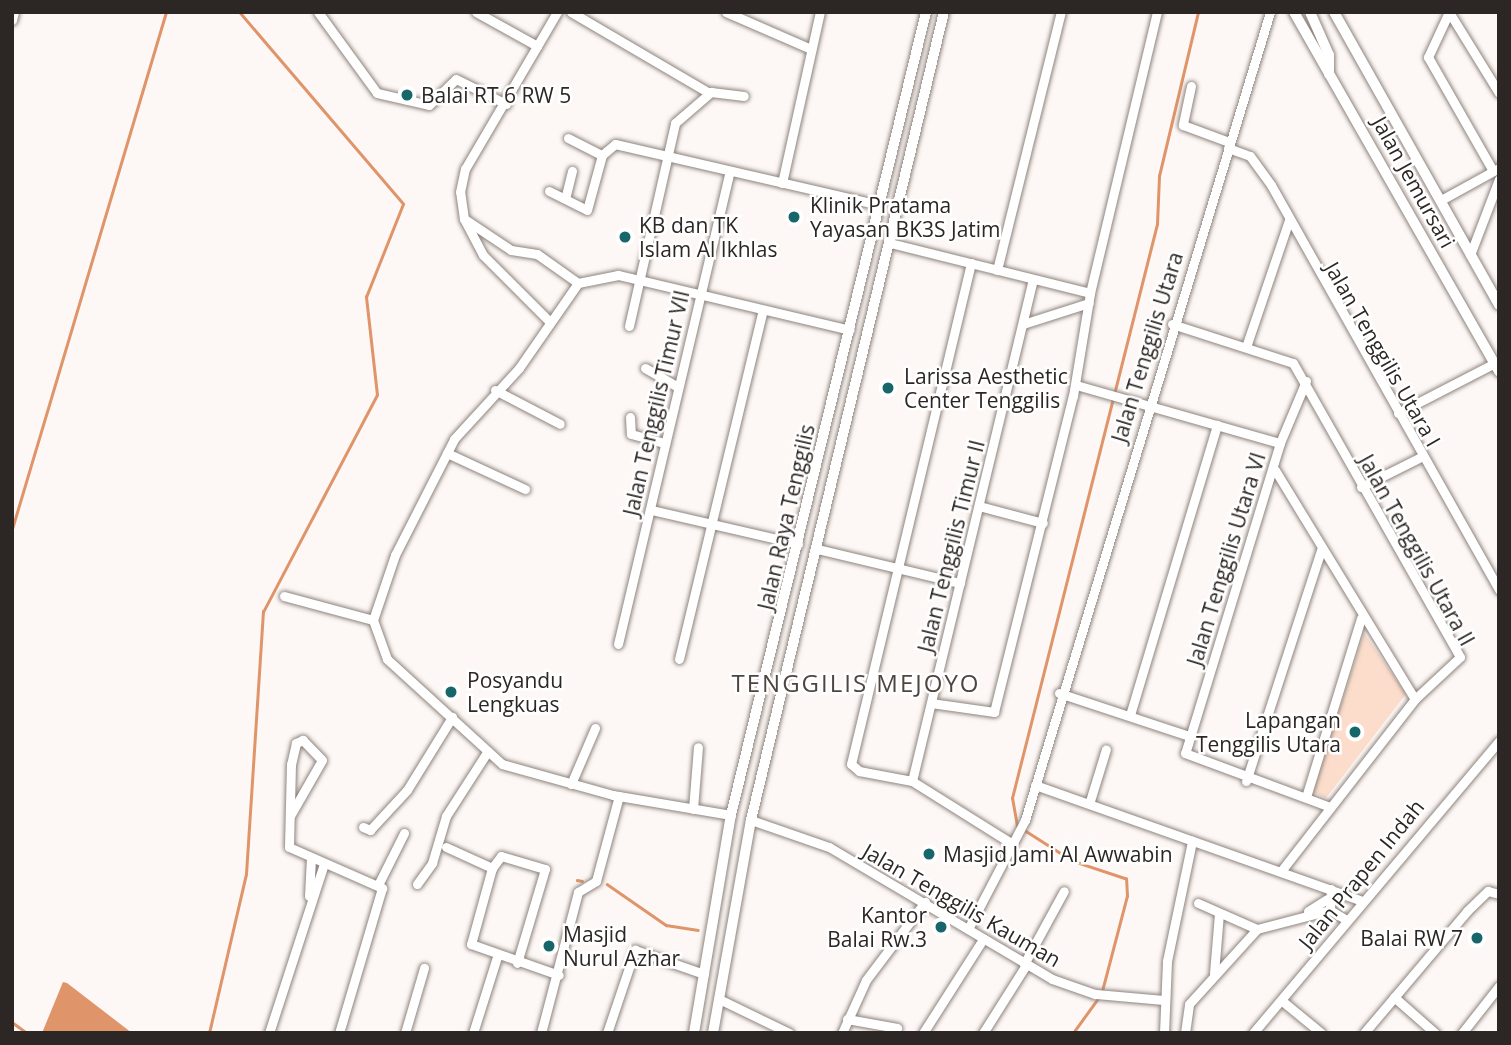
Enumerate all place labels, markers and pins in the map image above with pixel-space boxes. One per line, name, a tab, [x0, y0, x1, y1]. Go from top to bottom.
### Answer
place label: Balai RT 6 RW 5	[421, 82, 571, 108]
marker: Balai RT 6 RW 5	[399, 87, 415, 103]
place label: Klinik Pratama Yayasan BK3S Jatim	[810, 192, 1001, 242]
marker: Klinik Pratama Yayasan BK3S Jatim	[784, 207, 804, 227]
place label: KB dan TK Islam Al Ikhlas	[639, 212, 778, 262]
marker: KB dan TK Islam Al Ikhlas	[617, 229, 633, 245]
place label: Larissa Aesthetic Center Tenggilis	[904, 363, 1068, 413]
marker: Larissa Aesthetic Center Tenggilis	[878, 378, 898, 398]
place label: Posyandu Lengkuas	[467, 667, 563, 717]
marker: Posyandu Lengkuas	[441, 682, 461, 702]
place label: Lapangan Tenggilis Utara	[1196, 707, 1341, 757]
marker: Lapangan Tenggilis Utara	[1347, 724, 1363, 740]
place label: Masjid Jami Al Awwabin	[943, 841, 1173, 867]
marker: Masjid Jami Al Awwabin	[921, 846, 937, 862]
place label: Kantor Balai Rw.3	[827, 902, 927, 952]
marker: Kantor Balai Rw.3	[933, 919, 949, 935]
place label: Masjid Nurul Azhar	[563, 921, 680, 971]
place label: Balai RW 7	[1360, 925, 1463, 951]
marker: Balai RW 7	[1469, 930, 1485, 946]
marker: Masjid Nurul Azhar	[541, 938, 557, 954]

